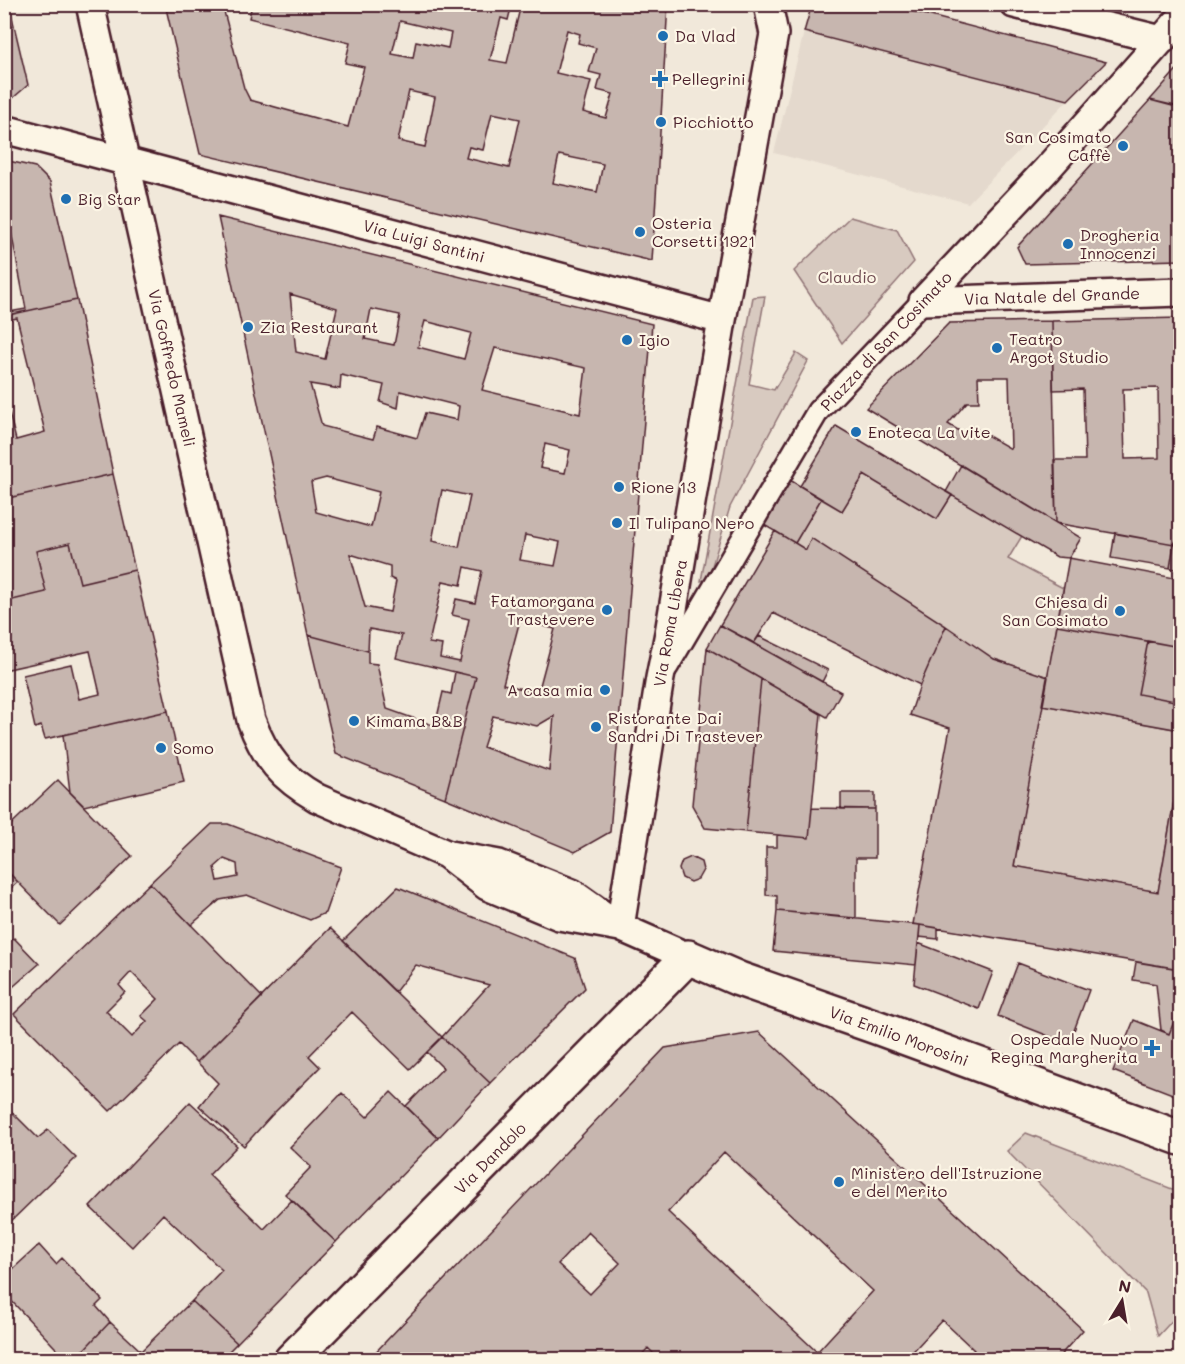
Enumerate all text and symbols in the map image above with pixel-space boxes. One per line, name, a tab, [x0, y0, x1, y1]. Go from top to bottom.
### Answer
place label: Da Vlad	[675, 25, 736, 46]
marker: Da Vlad	[656, 29, 670, 43]
place label: Pellegrini	[672, 68, 746, 89]
marker: Pellegrini	[653, 72, 667, 86]
place label: Picchiotto	[673, 111, 753, 132]
marker: Picchiotto	[654, 115, 668, 129]
place label: San Cosimato Caffè	[1005, 126, 1111, 165]
marker: San Cosimato Caffè	[1116, 139, 1130, 153]
place label: Big Star	[78, 188, 141, 209]
marker: Big Star	[59, 192, 73, 206]
place label: Osteria Corsetti 1921	[652, 212, 755, 251]
street label: Via Luigi Santini	[361, 214, 487, 267]
place label: Drogheria Innocenzi	[1080, 224, 1160, 263]
marker: Osteria Corsetti 1921	[633, 225, 647, 239]
marker: Drogheria Innocenzi	[1061, 237, 1075, 251]
street label: Piazza di San Cosimato	[815, 266, 956, 415]
park label: Claudio	[818, 266, 876, 287]
street label: Via Natale del Grande	[964, 282, 1140, 309]
street label: Via Goffredo Mameli	[144, 287, 201, 449]
place label: Zia Restaurant	[260, 316, 378, 337]
marker: Zia Restaurant	[241, 320, 255, 334]
place label: Teatro Argot Studio	[1009, 328, 1108, 367]
place label: Igio	[639, 329, 670, 350]
marker: Igio	[620, 333, 634, 347]
marker: Teatro Argot Studio	[990, 341, 1004, 355]
place label: Enoteca La vite	[868, 421, 991, 442]
marker: Enoteca La vite	[849, 425, 863, 439]
place label: Rione 13	[631, 476, 696, 497]
marker: Rione 13	[612, 480, 626, 494]
place label: Il Tulipano Nero	[629, 512, 754, 533]
marker: Il Tulipano Nero	[610, 516, 624, 530]
street label: Via Roma Libera	[648, 557, 691, 688]
place label: Fatamorgana Trastevere	[491, 590, 595, 629]
place label: Chiesa di San Cosimato	[1002, 591, 1108, 630]
marker: Fatamorgana Trastevere	[600, 603, 614, 617]
marker: Chiesa di San Cosimato	[1113, 604, 1127, 618]
place label: A casa mia	[507, 679, 593, 700]
marker: A casa mia	[598, 683, 612, 697]
place label: Ristorante Dai Sandri Di Trastever	[608, 707, 763, 746]
place label: Kimama B&B	[366, 710, 463, 731]
marker: Kimama B&B	[347, 714, 361, 728]
marker: Ristorante Dai Sandri Di Trastever	[589, 720, 603, 734]
place label: Somo	[173, 737, 214, 758]
marker: Somo	[154, 741, 168, 755]
street label: Via Emilio Morosini	[827, 1001, 972, 1071]
place label: Ospedale Nuovo Regina Margherita	[991, 1028, 1138, 1067]
marker: Ospedale Nuovo Regina Margherita	[1143, 1039, 1161, 1057]
street label: Via Dandolo	[449, 1117, 530, 1198]
place label: Ministero dell'Istruzione e del Merito	[851, 1162, 1042, 1201]
marker: Ministero dell'Istruzione e del Merito	[832, 1175, 846, 1189]
north arrow	[1092, 1271, 1152, 1331]
text: N	[1117, 1274, 1133, 1297]

